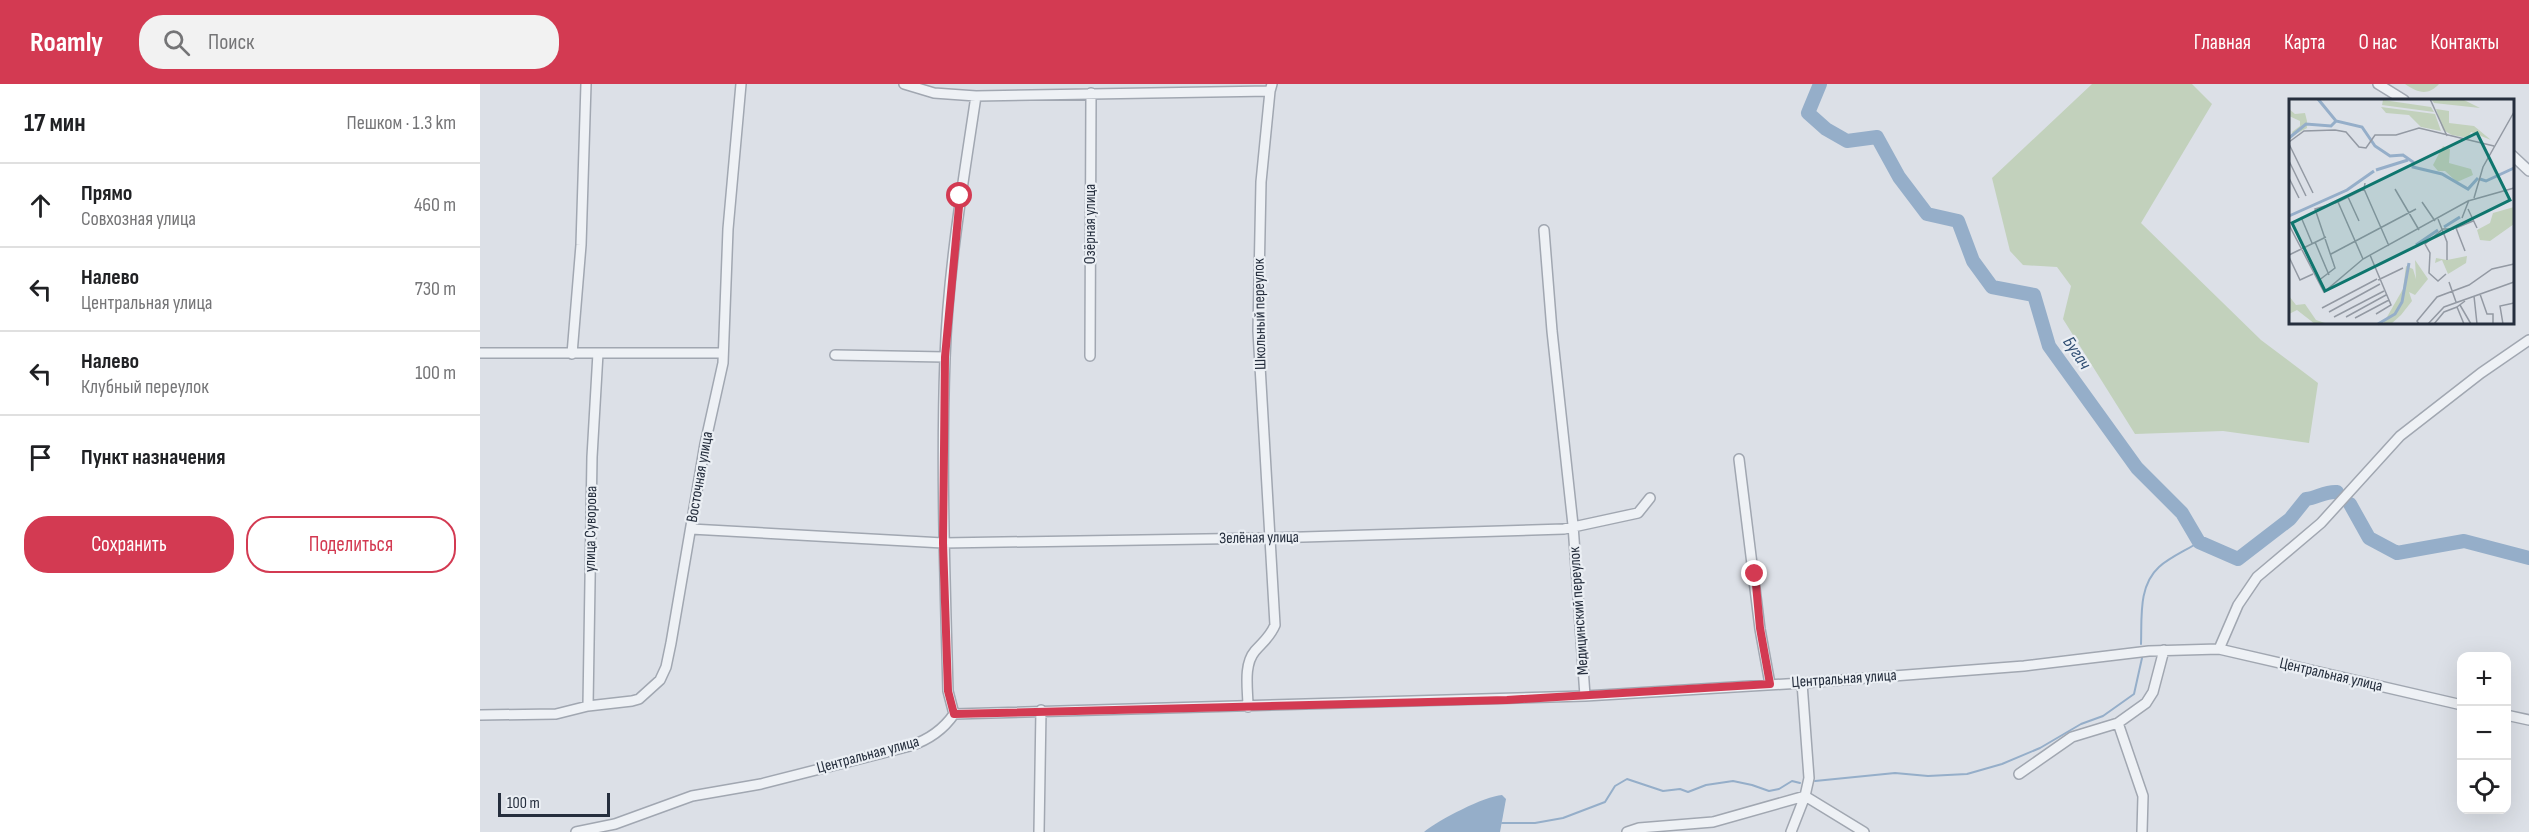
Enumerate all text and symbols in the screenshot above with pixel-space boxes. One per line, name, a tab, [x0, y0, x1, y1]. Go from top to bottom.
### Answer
search box	[139, 15, 559, 69]
text: Roamly	[30, 26, 103, 59]
icon: search	[160, 26, 193, 59]
text: Поиск	[208, 29, 254, 56]
text: Главная	[2194, 30, 2251, 55]
text: Карта	[2284, 30, 2325, 55]
text: О нас	[2358, 30, 2397, 55]
text: Контакты	[2430, 30, 2499, 55]
inset map	[2289, 99, 2514, 324]
text: 17 мин	[24, 108, 86, 139]
text: Пешком · 1.3 km	[347, 111, 456, 135]
text: Прямо	[81, 180, 132, 207]
route start	[946, 182, 972, 208]
street label: Озёрная улица	[1081, 184, 1100, 264]
icon: ahead	[24, 189, 57, 222]
text: 460 m	[414, 193, 456, 217]
text: Совхозная улица	[81, 207, 196, 231]
street label: Школьный переулок	[1250, 257, 1270, 370]
text: Налево	[81, 264, 139, 291]
icon: left	[24, 273, 57, 306]
text: 730 m	[415, 277, 456, 301]
text: Центральная улица	[81, 291, 212, 315]
water label: Бугач	[2058, 333, 2096, 373]
text: Налево	[81, 348, 139, 375]
icon: left	[24, 357, 57, 390]
text: 100 m	[415, 361, 456, 385]
text: Клубный переулок	[81, 375, 209, 399]
street label: Восточная улица	[683, 430, 717, 524]
icon: arrive	[24, 441, 57, 474]
text: Пункт назначения	[81, 444, 225, 471]
street label: улица Суворова	[581, 486, 601, 572]
button: Сохранить	[24, 516, 234, 573]
button: Поделиться	[246, 516, 456, 573]
street label: Зелёная улица	[1219, 528, 1299, 548]
street label: Медицинский переулок	[1565, 545, 1593, 676]
route end	[1741, 560, 1767, 586]
map controls	[2457, 652, 2511, 814]
button: +	[2457, 652, 2511, 706]
street label: Центральная улица	[2278, 654, 2384, 696]
street label: Центральная улица	[1791, 666, 1897, 692]
button: −	[2457, 706, 2511, 760]
street label: Центральная улица	[815, 732, 921, 778]
button: locate	[2457, 760, 2511, 814]
scale bar	[498, 790, 610, 818]
text: 100 m	[507, 794, 540, 813]

